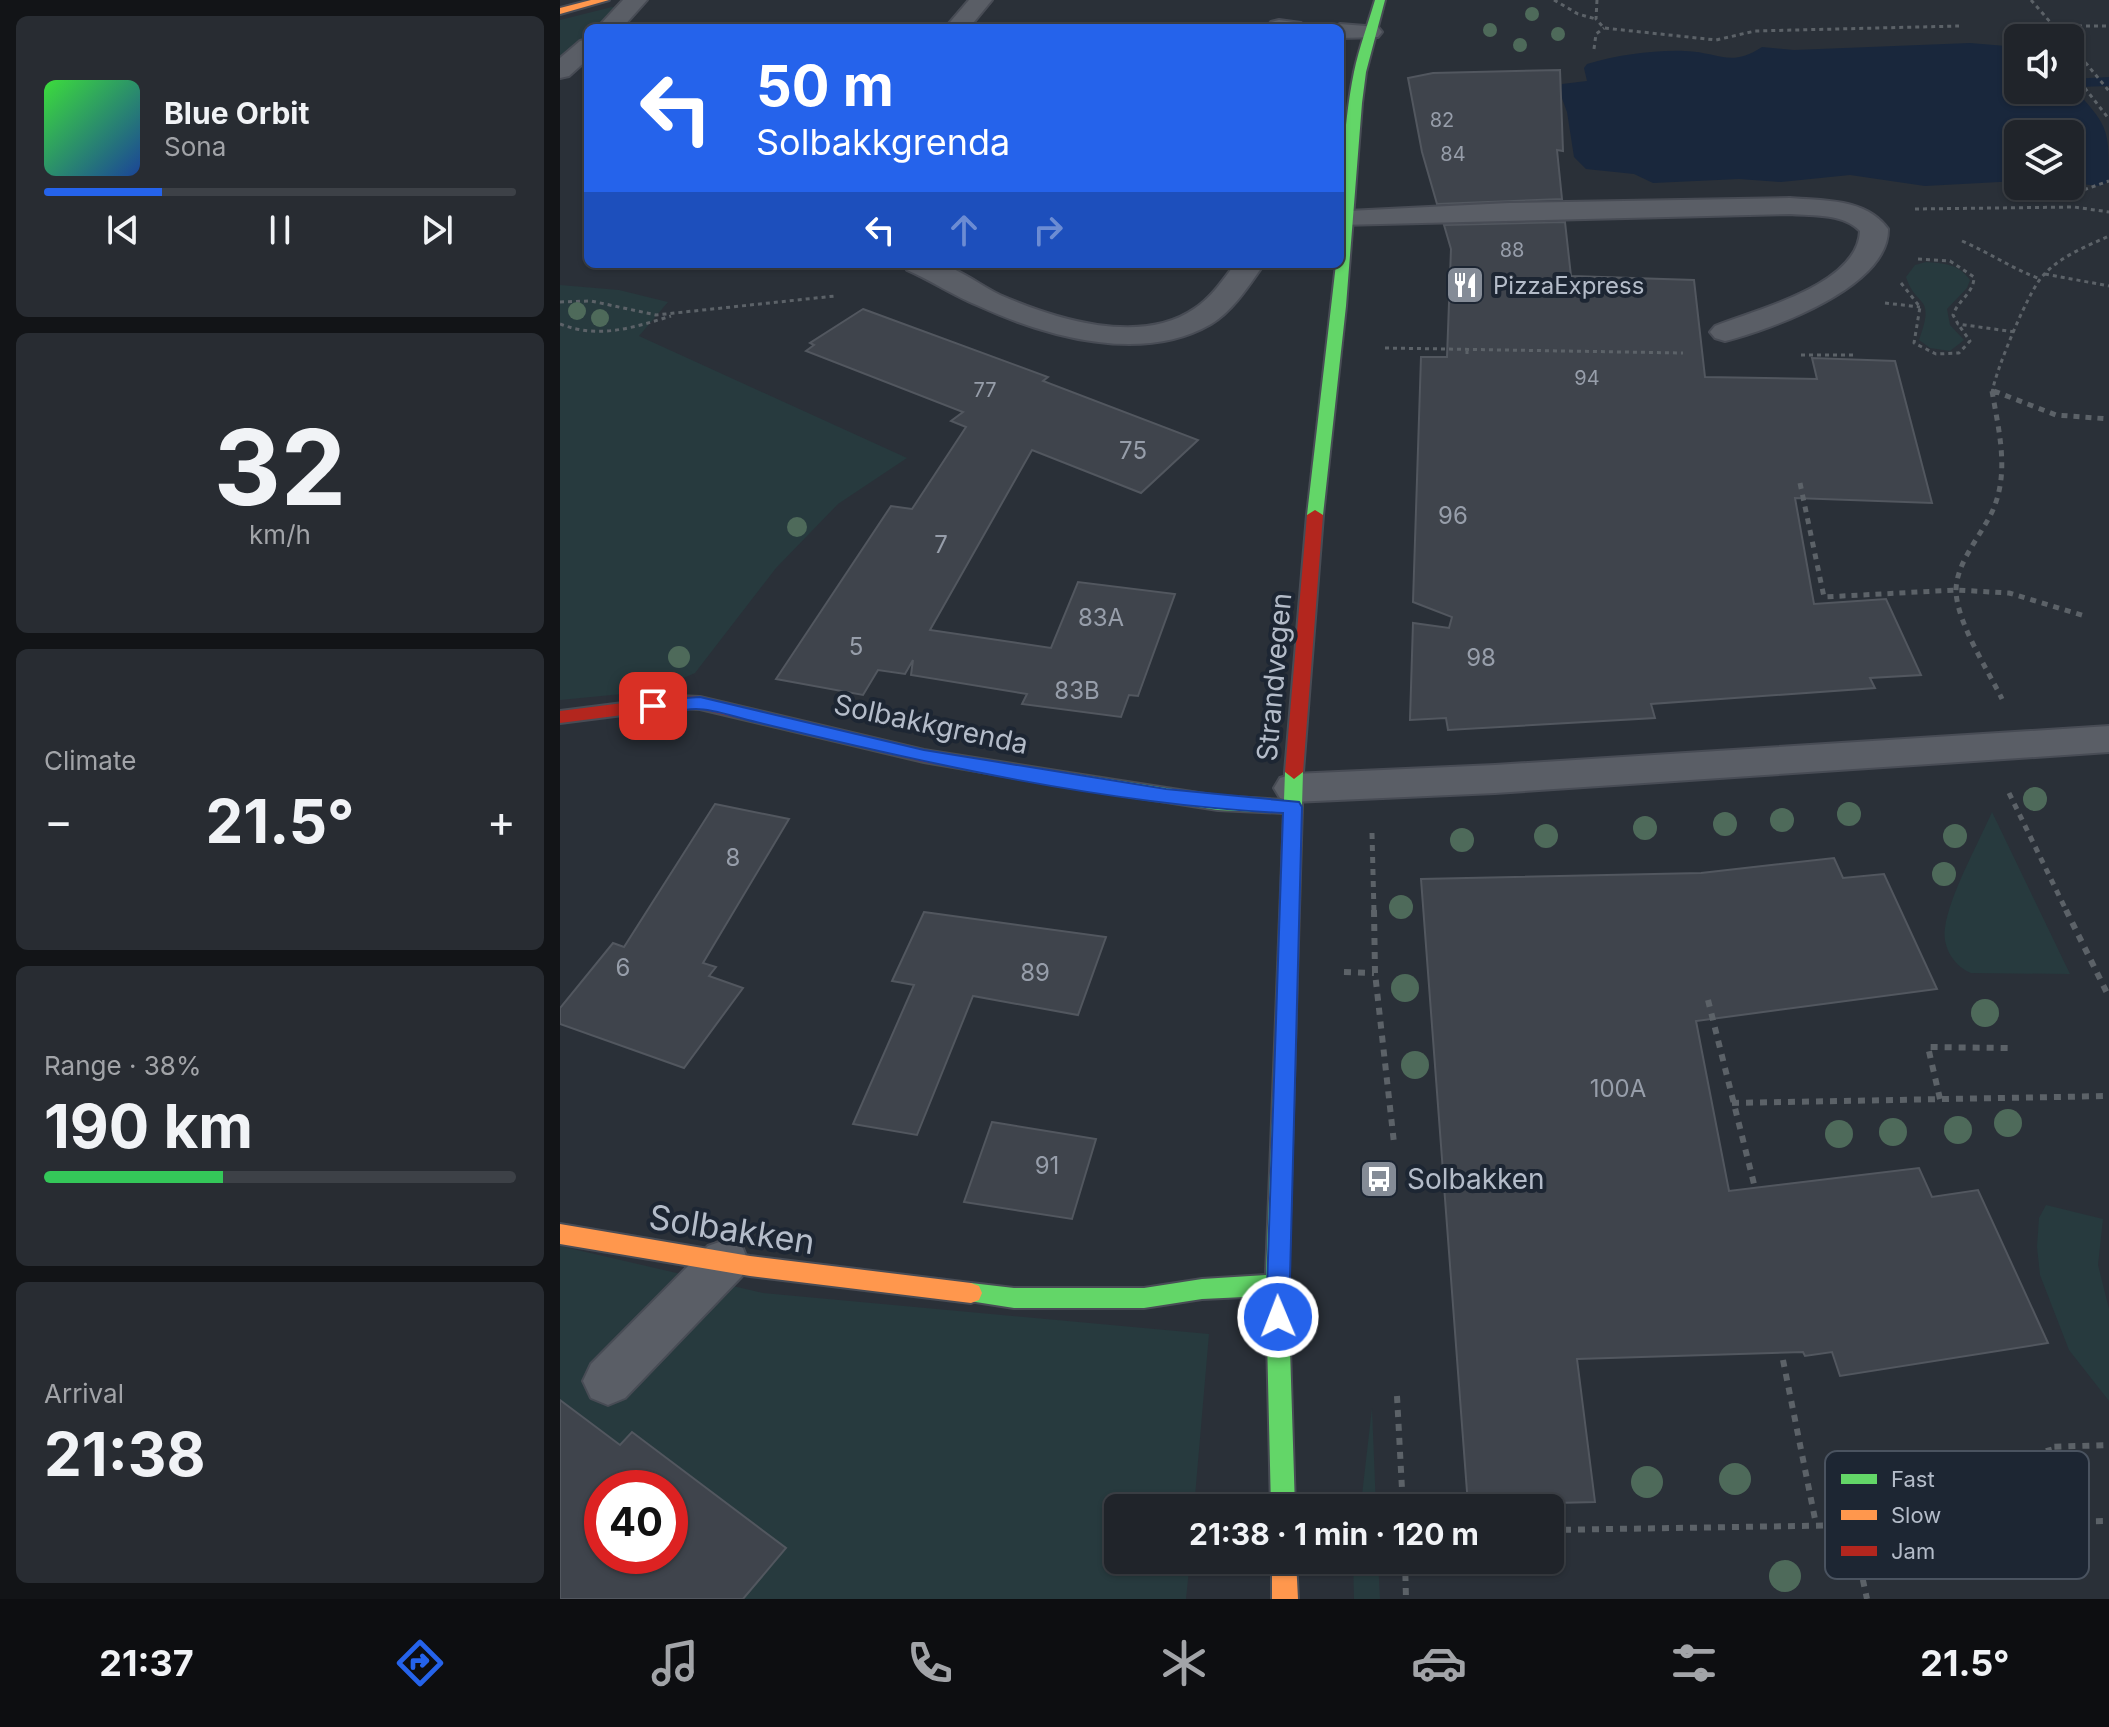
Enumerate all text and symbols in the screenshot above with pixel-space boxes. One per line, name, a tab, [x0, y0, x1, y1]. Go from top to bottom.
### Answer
map controls	[2004, 24, 2084, 200]
button: sound	[2004, 24, 2084, 104]
text: 50 m	[756, 52, 894, 120]
icon: left	[624, 56, 728, 160]
text: Blue Orbit	[164, 95, 309, 131]
house number: 82	[1430, 108, 1454, 132]
text: Solbakkgrenda	[756, 120, 1010, 164]
button: layers	[2004, 120, 2084, 200]
text: Sona	[164, 131, 226, 162]
house number: 84	[1440, 142, 1466, 166]
icon: previous	[101, 208, 145, 252]
icon: pause	[258, 208, 302, 252]
icon: next	[415, 208, 459, 252]
icon: left	[858, 208, 902, 252]
icon: ahead	[942, 208, 986, 252]
icon: right	[1026, 208, 1070, 252]
house number: 88	[1500, 238, 1524, 262]
restaurant icon: PizzaExpress	[1444, 264, 1486, 306]
place label: PizzaExpress	[1493, 271, 1644, 300]
house number: 94	[1574, 366, 1600, 390]
house number: 77	[973, 378, 997, 402]
text: 32	[214, 404, 346, 530]
house number: 75	[1119, 436, 1147, 465]
house number: 96	[1438, 501, 1468, 530]
text: km/h	[249, 519, 311, 550]
house number: 7	[934, 530, 948, 559]
street label: Strandvegen	[1250, 591, 1298, 763]
house number: 83A	[1078, 603, 1124, 632]
house number: 5	[849, 632, 863, 661]
house number: 98	[1466, 643, 1496, 672]
pin	[619, 672, 687, 740]
house number: 83B	[1054, 676, 1100, 705]
icon: arrive	[631, 684, 675, 728]
street label: Solbakkgrenda	[831, 687, 1031, 761]
text: Climate	[44, 745, 136, 776]
text: 21.5°	[206, 785, 354, 857]
text: −	[44, 794, 73, 848]
text: +	[487, 794, 516, 848]
house number: 8	[726, 843, 740, 872]
house number: 6	[616, 953, 630, 982]
house number: 89	[1020, 958, 1050, 987]
text: Range · 38%	[44, 1050, 201, 1081]
house number: 100A	[1590, 1074, 1646, 1103]
text: 190 km	[44, 1090, 253, 1162]
house number: 91	[1035, 1151, 1059, 1180]
bus stop icon: Solbakken	[1358, 1158, 1400, 1200]
place label: Solbakken	[1407, 1162, 1545, 1196]
street label: Solbakken	[646, 1196, 818, 1262]
position arrow	[1236, 1275, 1320, 1359]
text: Arrival	[44, 1378, 124, 1409]
text: 21:38	[44, 1418, 205, 1490]
legend	[1825, 1451, 2089, 1579]
text: Fast	[1891, 1466, 1935, 1492]
speed limit sign: 40	[584, 1470, 688, 1574]
text: Slow	[1891, 1502, 1941, 1528]
text: 21:38 · 1 min · 120 m	[1189, 1516, 1479, 1552]
text: Jam	[1891, 1538, 1935, 1564]
icon: directions	[392, 1635, 448, 1691]
icon: music	[647, 1635, 703, 1691]
icon: phone	[902, 1635, 958, 1691]
icon: climate	[1156, 1635, 1212, 1691]
icon: car	[1411, 1635, 1467, 1691]
icon: filters	[1666, 1635, 1722, 1691]
text: 21:37	[99, 1641, 194, 1685]
text: 21.5°	[1920, 1641, 2010, 1685]

